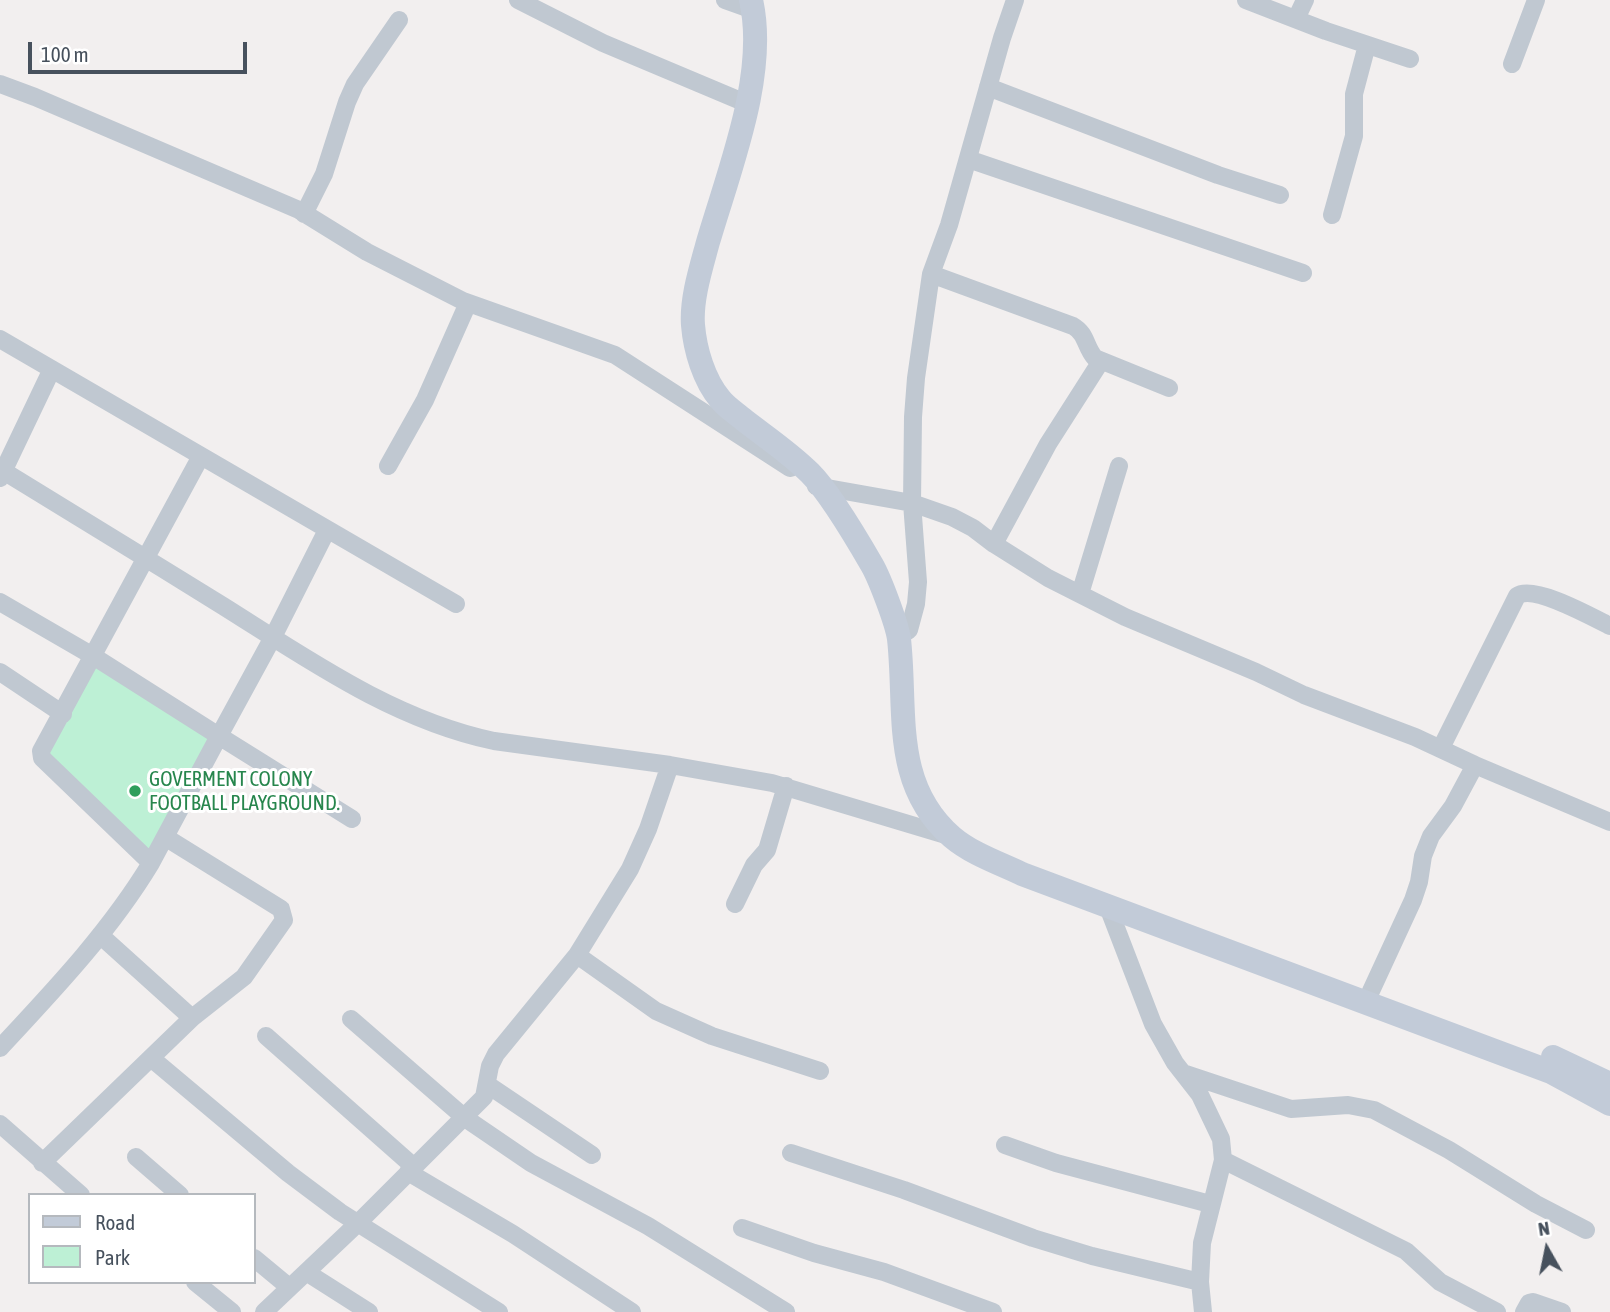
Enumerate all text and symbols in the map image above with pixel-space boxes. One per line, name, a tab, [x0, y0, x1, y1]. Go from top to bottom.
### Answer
scale bar	[32, 28, 250, 72]
text: 100 m	[41, 42, 89, 66]
place label: GOVERMENT COLONY FOOTBALL PLAYGROUND.	[149, 766, 340, 816]
marker: GOVERMENT COLONY FOOTBALL PLAYGROUND.	[127, 783, 143, 799]
legend	[28, 1193, 256, 1284]
text: Road	[95, 1210, 135, 1234]
north arrow	[1512, 1214, 1582, 1284]
text: N	[1536, 1217, 1551, 1240]
text: Park	[95, 1245, 130, 1269]

